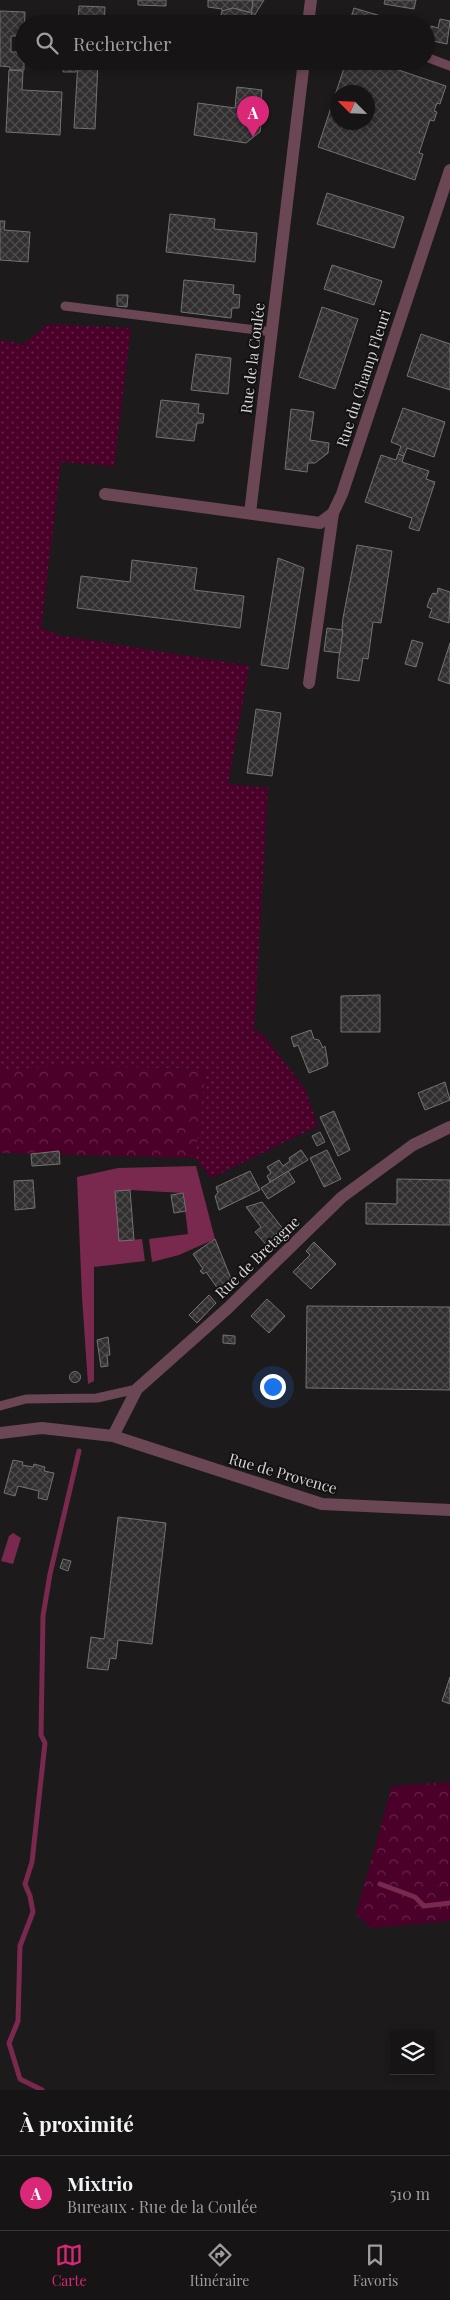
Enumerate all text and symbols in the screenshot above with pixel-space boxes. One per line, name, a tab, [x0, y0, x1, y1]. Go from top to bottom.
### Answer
search box	[15, 15, 435, 70]
icon: search	[33, 29, 61, 57]
text: Rechercher	[73, 30, 172, 56]
north arrow	[330, 85, 375, 130]
pin: A	[237, 96, 269, 137]
street label: Rue de la Coulée	[235, 302, 269, 414]
street label: Rue du Champ Fleuri	[331, 306, 395, 449]
street label: Rue de Bretagne	[210, 1212, 304, 1302]
your location	[260, 1374, 286, 1400]
street label: Rue de Provence	[227, 1448, 339, 1498]
map controls	[390, 2030, 435, 2075]
button: layers	[390, 2030, 435, 2075]
text: À proximité	[20, 2109, 134, 2137]
text: Mixtrio	[67, 2170, 133, 2196]
text: A	[31, 2183, 41, 2204]
text: 510 m	[390, 2183, 430, 2204]
text: Bureaux · Rue de la Coulée	[67, 2196, 257, 2217]
tab: Carte	[52, 2241, 87, 2290]
tab: Itinéraire	[190, 2241, 249, 2290]
tab: Favoris	[353, 2241, 398, 2290]

